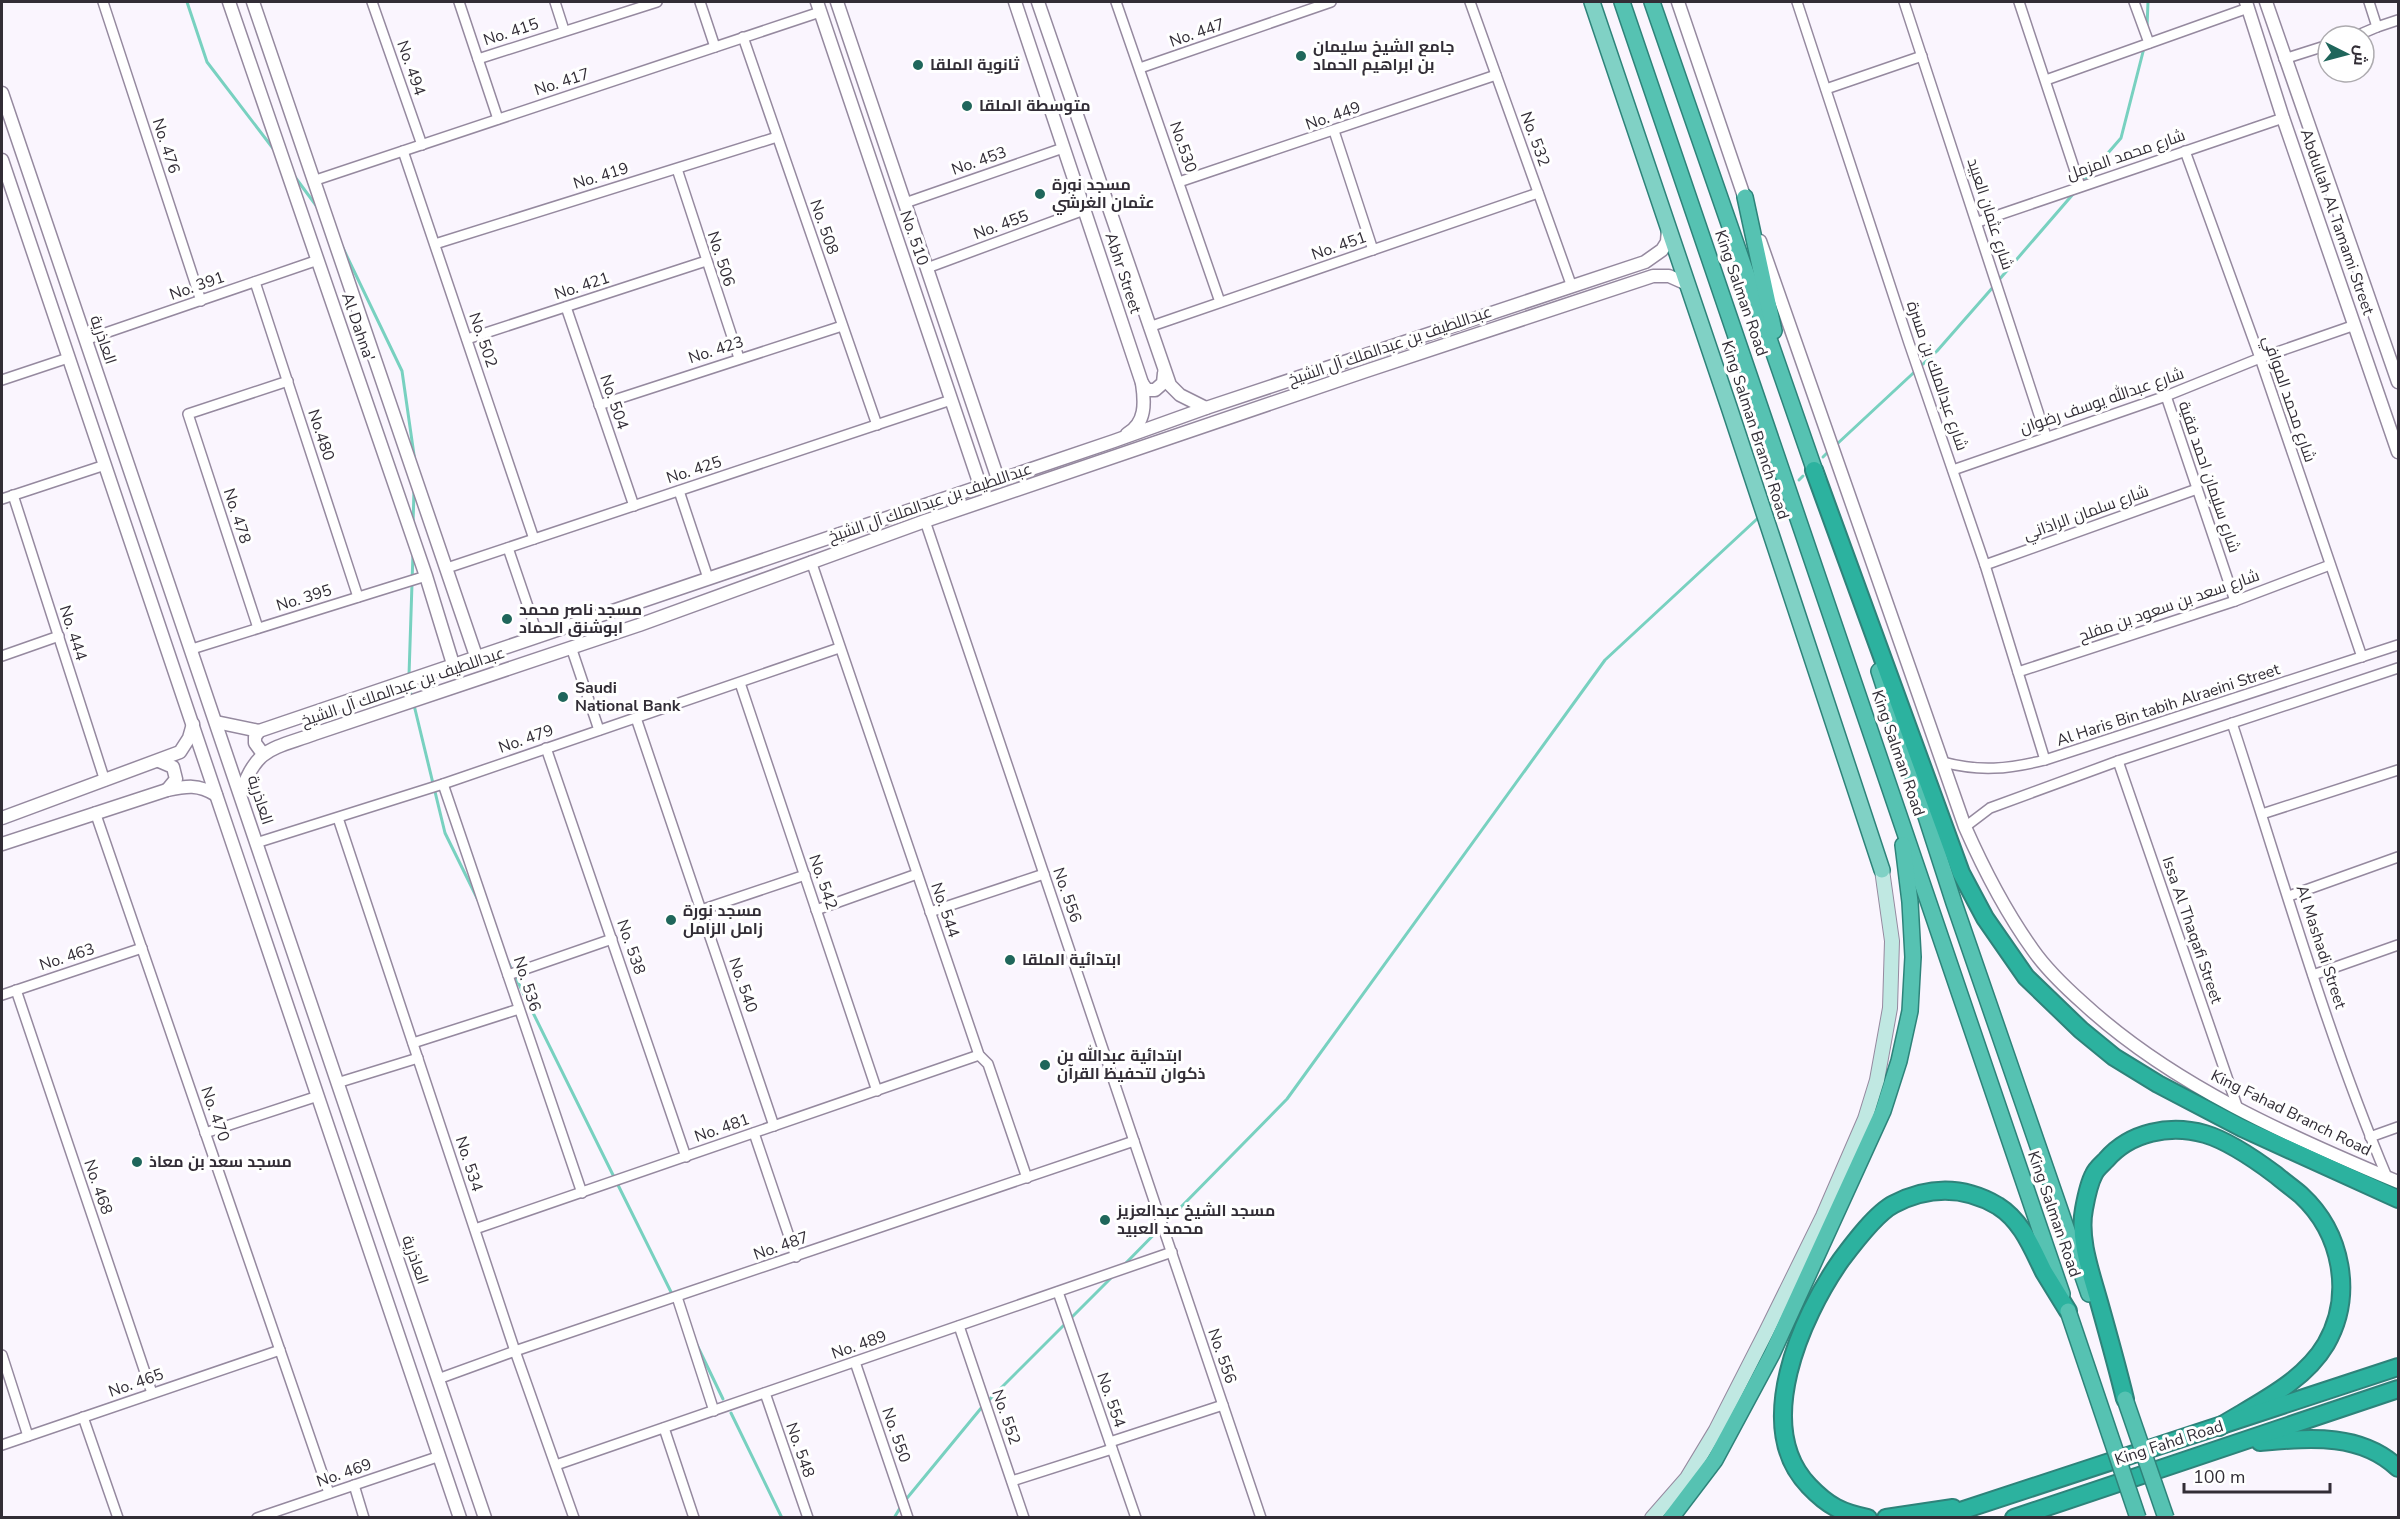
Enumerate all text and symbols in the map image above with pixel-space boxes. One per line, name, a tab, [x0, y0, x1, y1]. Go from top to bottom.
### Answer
street label: No. 415	[481, 13, 541, 51]
street label: No. 447	[1166, 13, 1228, 53]
north arrow	[2316, 24, 2376, 84]
place label: جامع الشيخ سليمان بن ابراهيم الحماد	[1313, 36, 1454, 76]
street label: No. 494	[391, 37, 431, 99]
text: ش	[2348, 44, 2372, 67]
marker: جامع الشيخ سليمان بن ابراهيم الحماد	[1294, 49, 1308, 63]
place label: ثانوية الملقا	[930, 54, 1020, 76]
marker: ثانوية الملقا	[911, 58, 925, 72]
street label: No. 417	[532, 63, 592, 101]
place label: متوسطة الملقا	[979, 95, 1091, 117]
street label: No. 449	[1302, 96, 1364, 136]
marker: متوسطة الملقا	[960, 99, 974, 113]
street label: No. 532	[1515, 108, 1555, 170]
street label: No. 476	[147, 116, 185, 176]
street label: No.530	[1164, 118, 1202, 176]
street label: شارع محمد المزمل	[2064, 124, 2188, 186]
street label: Abdullah Al Tamami Street	[2295, 126, 2379, 318]
street label: No. 453	[948, 141, 1010, 181]
street label: شارع عثمان العبيد	[1962, 155, 2018, 273]
street label: No. 419	[571, 157, 631, 195]
place label: مسجد نورة عثمان الغرشي	[1052, 174, 1155, 215]
marker: مسجد نورة عثمان الغرشي	[1033, 187, 1047, 201]
street label: No. 508	[804, 196, 844, 258]
street label: No. 455	[970, 205, 1032, 245]
street label: No. 510	[894, 207, 934, 269]
street label: No. 451	[1308, 226, 1370, 266]
street label: King Salman Road	[1709, 227, 1773, 359]
street label: No. 506	[702, 229, 740, 289]
street label: Abhr Street	[1100, 230, 1146, 317]
street label: No. 391	[166, 266, 228, 306]
street label: No. 421	[552, 267, 612, 305]
street label: Al Dahna'	[336, 290, 380, 364]
street label: شارع عبدالملك بن مسرة	[1901, 298, 1973, 454]
street label: عبداللطيف بن عبدالملك آل الشيخ	[1285, 301, 1495, 391]
street label: No. 502	[463, 309, 503, 371]
street label: العاذرية	[84, 313, 122, 367]
street label: No. 423	[686, 331, 746, 369]
street label: شارع محمد الموافي	[2255, 333, 2321, 466]
street label: King Salman Branch Road	[1716, 338, 1794, 522]
street label: شارع عبدالله يوسف رضوان	[2017, 363, 2187, 439]
street label: No. 504	[594, 371, 634, 433]
street label: شارع سليمان احمد فقية	[2173, 398, 2245, 556]
street label: No.480	[302, 406, 340, 464]
street label: No. 425	[664, 451, 724, 489]
street label: عبداللطيف بن عبدالملك آل الشيخ	[825, 458, 1035, 548]
street label: شارع سلمان الراذاني	[2020, 480, 2152, 548]
street label: No. 478	[218, 486, 256, 546]
street label: شارع سعد بن سعود بن مفلح	[2075, 565, 2263, 647]
street label: No. 395	[274, 579, 334, 617]
place label: مسجد ناصر محمد ابوشنق الحماد	[519, 599, 642, 639]
street label: No. 444	[54, 603, 92, 664]
marker: مسجد ناصر محمد ابوشنق الحماد	[500, 612, 514, 626]
street label: عبداللطيف بن عبدالملك آل الشيخ	[298, 642, 508, 732]
street label: Al Haris Bin tabih Alraeini Street	[2053, 658, 2283, 752]
place label: Saudi National Bank	[575, 677, 681, 717]
street label: King Salman Road	[1866, 687, 1930, 819]
marker: Saudi National Bank	[556, 690, 570, 704]
street label: No. 479	[495, 719, 557, 759]
street label: العاذرية	[242, 773, 278, 827]
street label: No. 542	[803, 851, 843, 913]
street label: Issa Al Thaqafi Street	[2156, 853, 2228, 1007]
street label: No. 556	[1047, 864, 1087, 926]
street label: No. 544	[925, 879, 965, 941]
street label: Al Mashadi Street	[2291, 882, 2351, 1012]
place label: مسجد نورة زامل الزامل	[683, 900, 763, 940]
marker: مسجد نورة زامل الزامل	[664, 913, 678, 927]
street label: No. 538	[611, 916, 651, 978]
street label: No. 463	[37, 938, 97, 976]
place label: ابتدائية الملقا	[1022, 949, 1121, 971]
marker: ابتدائية الملقا	[1003, 953, 1017, 967]
street label: No. 536	[508, 954, 546, 1014]
street label: No. 540	[723, 954, 763, 1016]
place label: ابتدائية عبدالله بن ذكوان لتحفيظ القرآن	[1057, 1044, 1206, 1085]
marker: ابتدائية عبدالله بن ذكوان لتحفيظ القرآن	[1038, 1058, 1052, 1072]
street label: King Fahad Branch Road	[2207, 1065, 2375, 1161]
street label: No. 470	[195, 1083, 235, 1145]
street label: No. 481	[691, 1108, 753, 1148]
street label: No. 534	[450, 1134, 488, 1195]
street label: King Salman Road	[2022, 1148, 2086, 1280]
place label: مسجد سعد بن معاذ	[149, 1151, 292, 1173]
marker: مسجد سعد بن معاذ	[130, 1155, 144, 1169]
street label: No. 468	[78, 1156, 118, 1218]
place label: مسجد الشيخ عبدالعزيز محمد العبيد	[1116, 1200, 1275, 1240]
marker: مسجد الشيخ عبدالعزيز محمد العبيد	[1098, 1213, 1112, 1227]
street label: No. 487	[750, 1226, 812, 1266]
street label: العاذرية	[396, 1233, 434, 1287]
street label: No. 489	[828, 1325, 890, 1365]
street label: No. 556	[1202, 1325, 1242, 1387]
street label: No. 465	[105, 1363, 167, 1403]
street label: No. 554	[1091, 1369, 1131, 1431]
street label: No. 552	[986, 1386, 1026, 1448]
street label: No. 550	[876, 1404, 916, 1466]
street label: King Fahd Road	[2112, 1415, 2226, 1471]
street label: No. 548	[780, 1419, 820, 1481]
street label: No. 469	[313, 1453, 375, 1493]
scale bar	[2184, 1456, 2330, 1494]
text: 100 m	[2193, 1465, 2245, 1489]

